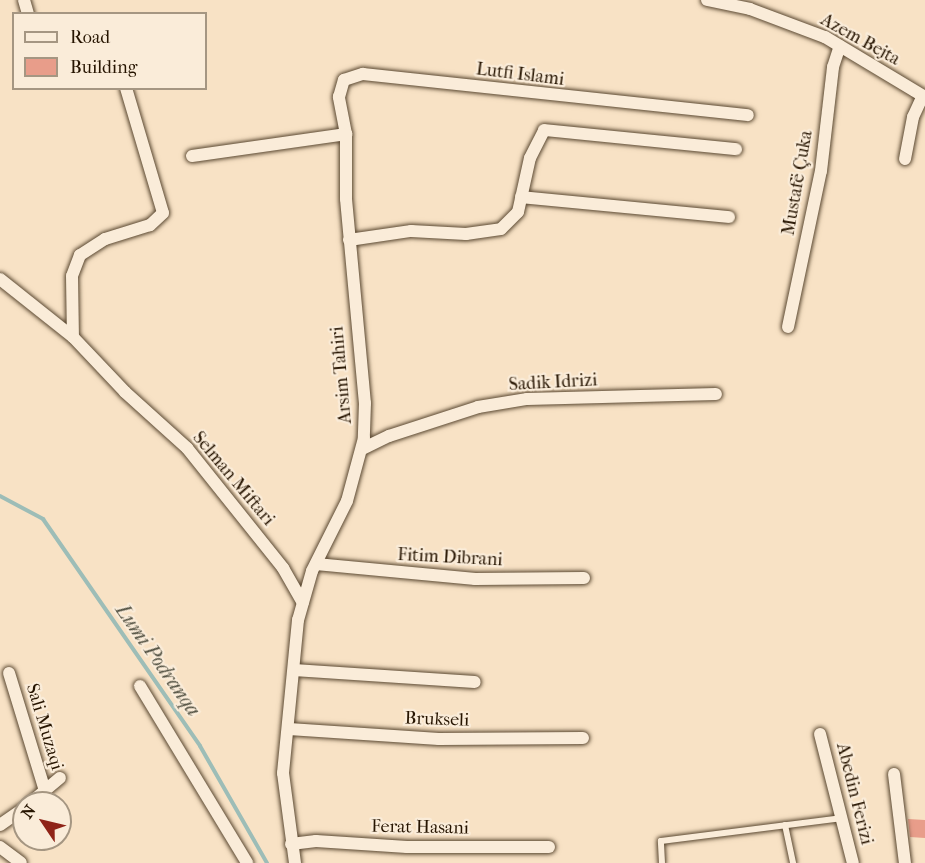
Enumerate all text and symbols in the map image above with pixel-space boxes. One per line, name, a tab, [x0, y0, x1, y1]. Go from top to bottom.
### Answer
street label: Azem Bejta	[817, 9, 903, 71]
legend	[12, 12, 207, 90]
text: Road	[70, 27, 110, 48]
text: Building	[70, 57, 137, 78]
street label: Lutfi Islami	[475, 59, 565, 91]
street label: Mustafë Çuka	[778, 129, 818, 237]
street label: Arsim Tahiri	[327, 326, 357, 424]
street label: Sadik Idrizi	[508, 370, 598, 396]
street label: Selman Miftari	[187, 428, 279, 530]
street label: Fitim Dibrani	[397, 544, 503, 572]
water label: Lumi Podranqa	[110, 599, 206, 721]
street label: Sali Muzaqi	[21, 681, 67, 773]
street label: Brukseli	[404, 708, 470, 732]
street label: Abedin Ferizi	[831, 741, 877, 847]
north arrow	[12, 791, 72, 851]
text: N	[17, 801, 40, 822]
street label: Ferat Hasani	[371, 816, 469, 840]

